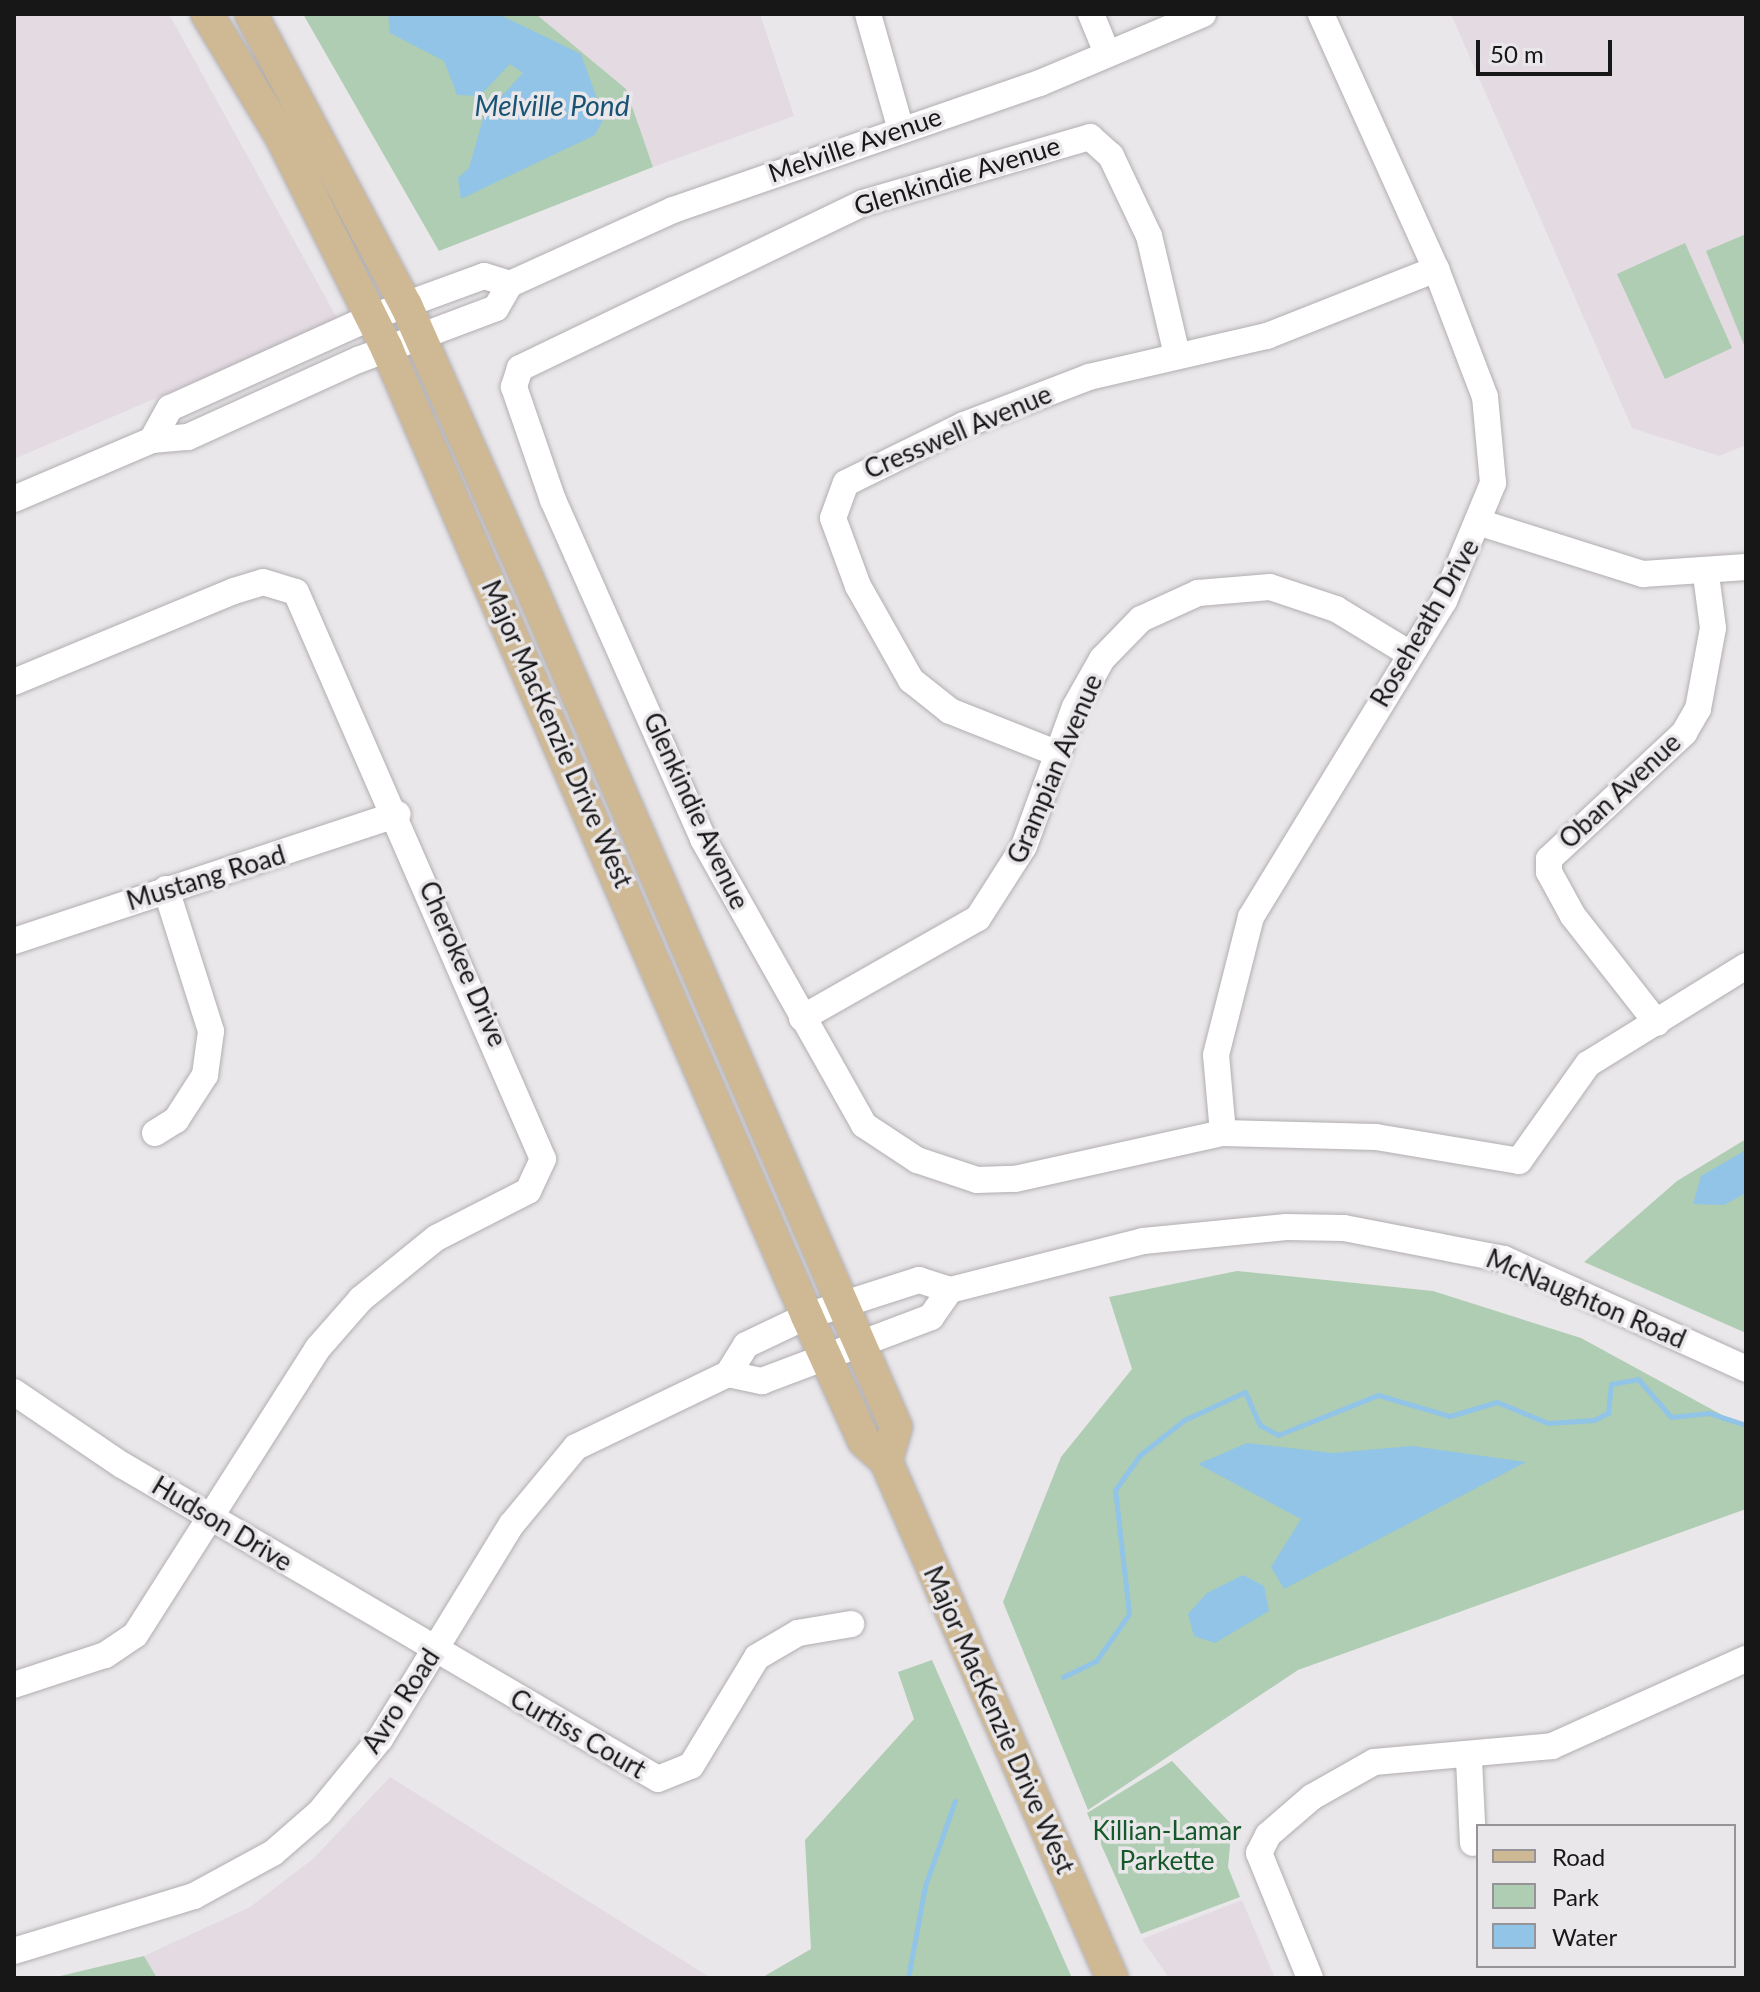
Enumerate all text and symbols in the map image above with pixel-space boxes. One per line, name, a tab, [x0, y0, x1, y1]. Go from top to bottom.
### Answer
scale bar	[1480, 24, 1616, 74]
text: 50 m	[1490, 39, 1544, 68]
water label: Melville Pond	[474, 88, 630, 122]
street label: Melville Avenue	[764, 101, 946, 189]
street label: Glenkindie Avenue	[850, 130, 1064, 222]
street label: Cresswell Avenue	[859, 378, 1057, 486]
street label: Roseheath Drive	[1364, 534, 1486, 712]
street label: Major MacKenzie Drive West	[475, 575, 639, 893]
street label: Grampian Avenue	[1001, 669, 1109, 869]
street label: Glenkindie Avenue	[637, 707, 755, 915]
street label: Oban Avenue	[1553, 727, 1687, 855]
street label: Mustang Road	[123, 839, 289, 917]
street label: Cherokee Drive	[413, 876, 513, 1052]
street label: McNaughton Road	[1482, 1243, 1690, 1355]
street label: Hudson Drive	[146, 1470, 298, 1578]
street label: Major MacKenzie Drive West	[917, 1561, 1081, 1879]
street label: Avro Road	[356, 1643, 446, 1759]
street label: Curtiss Court	[505, 1683, 651, 1785]
park label: Killian-Lamar Parkette	[1092, 1815, 1242, 1876]
legend	[1476, 1824, 1736, 1968]
text: Road	[1552, 1842, 1605, 1871]
text: Park	[1552, 1882, 1599, 1911]
text: Water	[1552, 1922, 1617, 1951]

